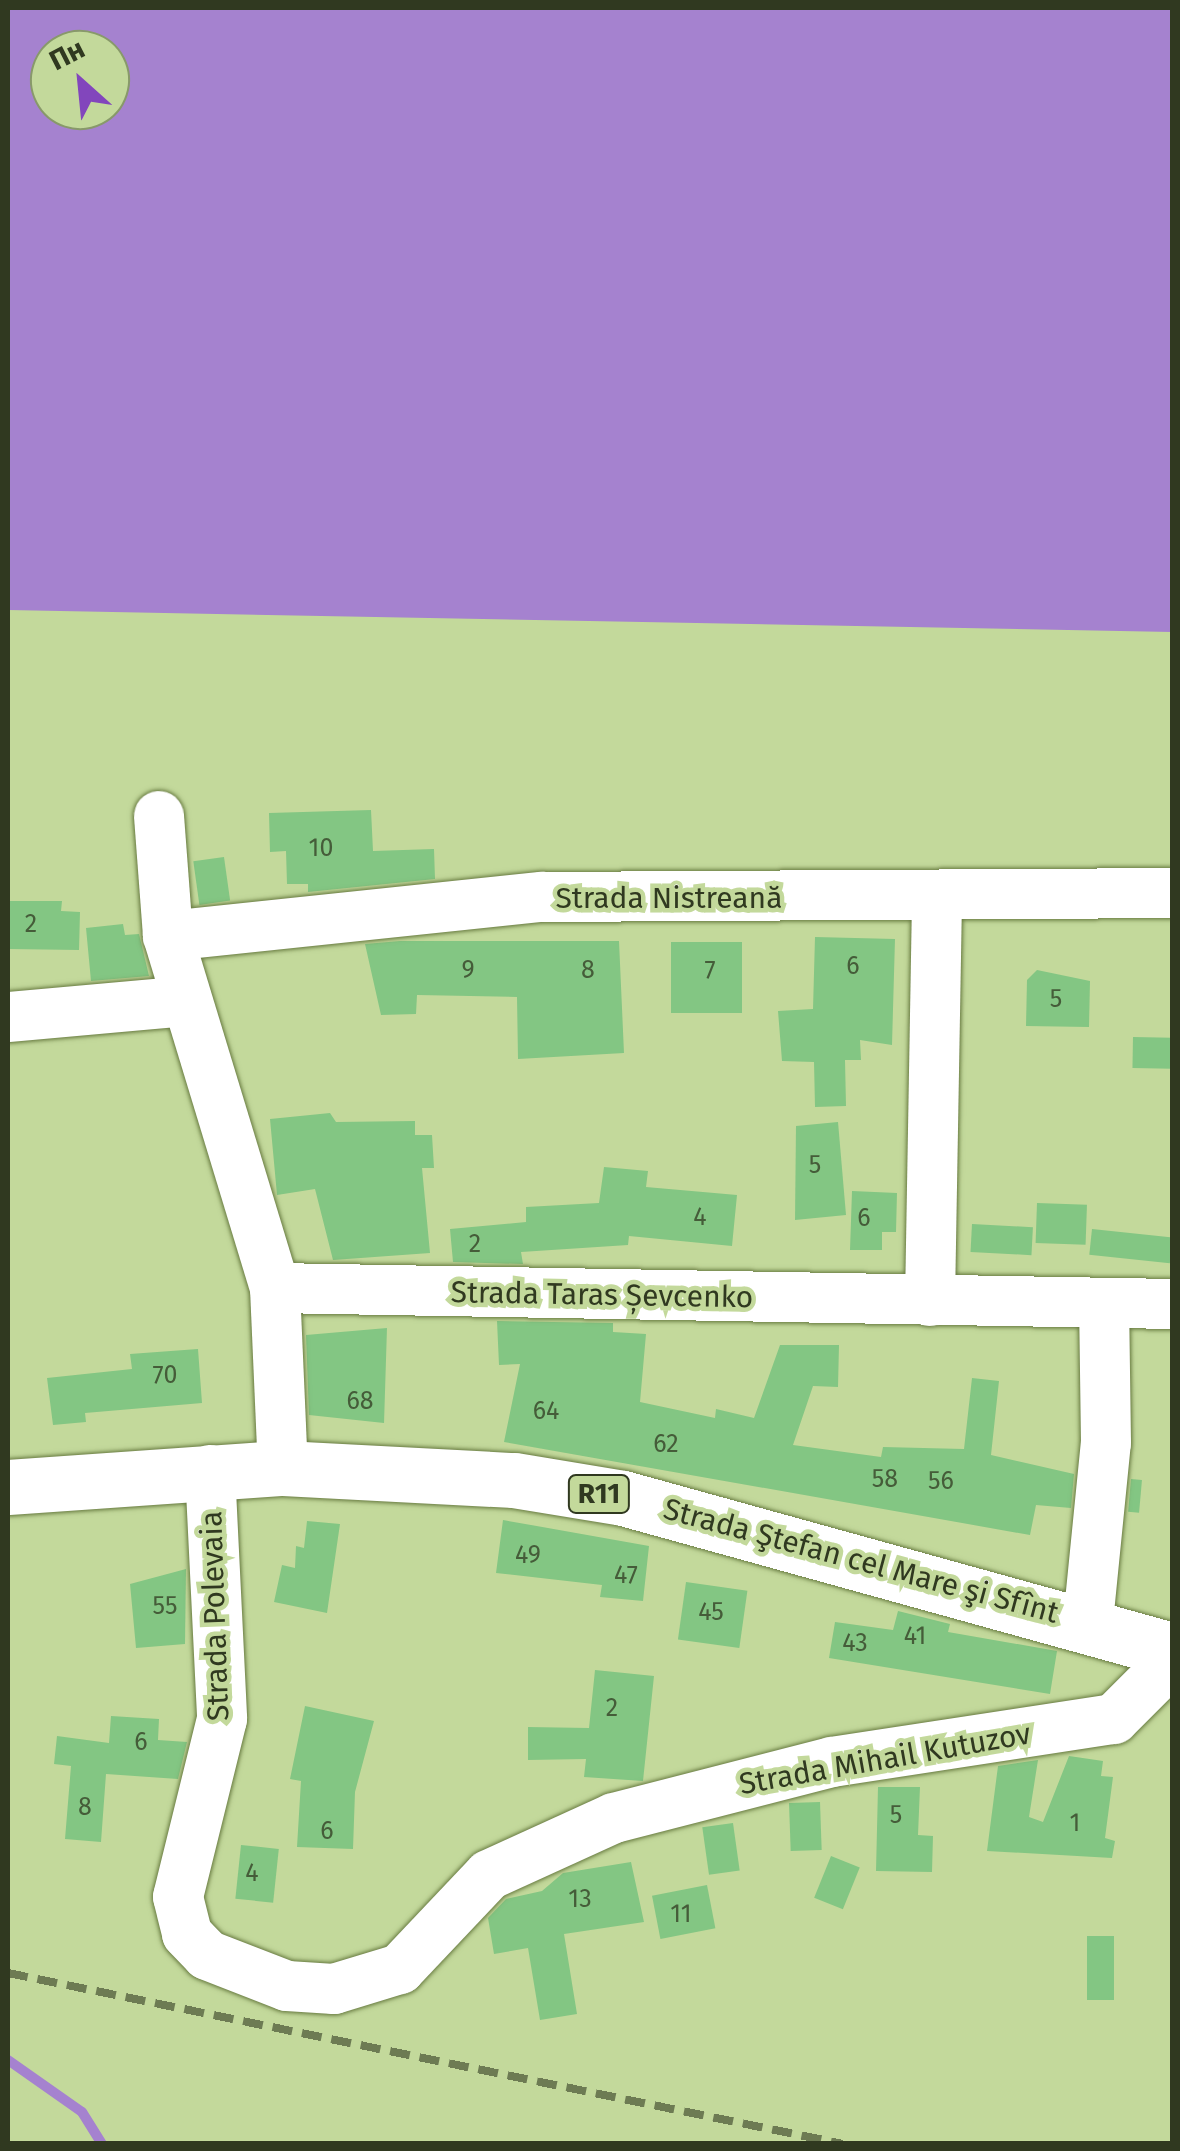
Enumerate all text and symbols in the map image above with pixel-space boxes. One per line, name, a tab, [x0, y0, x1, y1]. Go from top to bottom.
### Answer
north arrow	[30, 30, 130, 130]
text: Пн	[44, 32, 90, 77]
house number: 10	[309, 833, 333, 863]
street label: Strada Nistreană	[556, 880, 782, 916]
house number: 2	[25, 909, 37, 939]
house number: 6	[846, 951, 860, 981]
house number: 9	[461, 955, 475, 985]
house number: 8	[581, 955, 595, 985]
house number: 7	[704, 955, 716, 985]
house number: 5	[1050, 984, 1062, 1014]
house number: 5	[809, 1150, 821, 1180]
house number: 4	[693, 1202, 707, 1232]
house number: 6	[857, 1203, 871, 1233]
house number: 2	[469, 1229, 481, 1259]
street label: Strada Taras Șevcenko	[450, 1274, 754, 1316]
house number: 70	[153, 1360, 177, 1390]
house number: 68	[346, 1386, 374, 1416]
house number: 64	[533, 1396, 559, 1426]
house number: 62	[653, 1429, 679, 1459]
house number: 58	[872, 1464, 898, 1494]
house number: 56	[928, 1466, 954, 1496]
road number: R11	[566, 1471, 632, 1517]
street label: Strada Ştefan cel Mare şi Sfînt	[660, 1491, 1062, 1631]
street label: Strada Polevaia	[193, 1510, 237, 1722]
house number: 49	[515, 1540, 541, 1570]
house number: 47	[614, 1560, 638, 1590]
house number: 55	[153, 1591, 177, 1621]
house number: 45	[698, 1597, 724, 1627]
house number: 41	[904, 1621, 926, 1651]
house number: 43	[842, 1628, 868, 1658]
house number: 2	[606, 1693, 618, 1723]
street label: Strada Mihail Kutuzov	[736, 1716, 1034, 1802]
house number: 6	[134, 1727, 148, 1757]
house number: 8	[78, 1792, 92, 1822]
house number: 5	[890, 1800, 902, 1830]
house number: 1	[1070, 1808, 1080, 1838]
house number: 6	[320, 1816, 334, 1846]
house number: 4	[245, 1858, 259, 1888]
house number: 13	[568, 1884, 592, 1914]
house number: 11	[670, 1899, 692, 1929]

